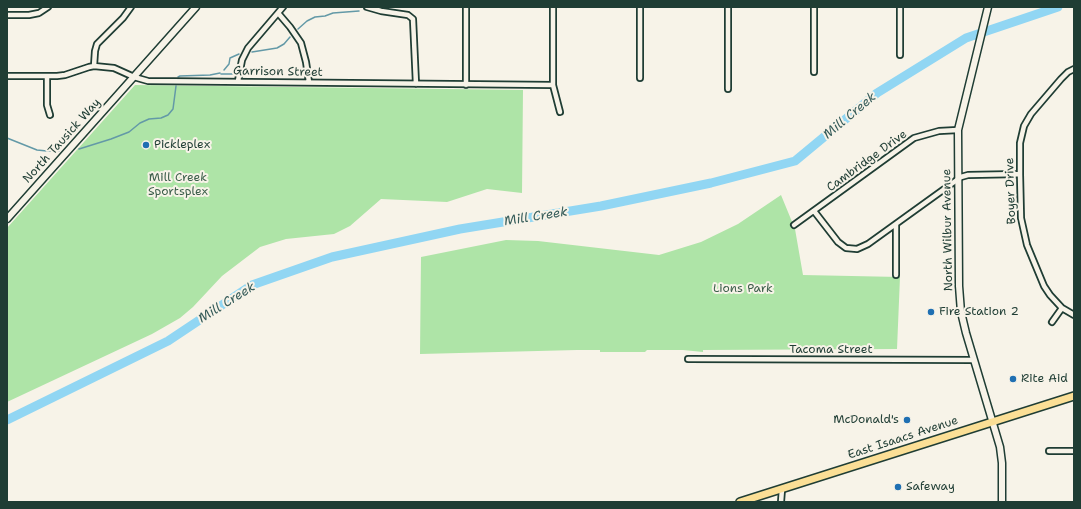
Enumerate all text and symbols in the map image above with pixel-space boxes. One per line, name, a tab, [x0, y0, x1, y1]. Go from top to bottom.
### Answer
street label: Garrison Street	[233, 64, 323, 80]
water label: Mill Creek	[820, 89, 880, 143]
street label: North Tausick Way	[20, 96, 104, 186]
street label: Cambridge Drive	[824, 127, 910, 195]
place label: Pickleplex	[154, 138, 210, 152]
marker: Pickleplex	[141, 140, 151, 150]
street label: Boyer Drive	[1003, 157, 1019, 225]
street label: North Wilbur Avenue	[940, 169, 956, 291]
park label: Mill Creek Sportsplex	[148, 171, 208, 199]
water label: Mill Creek	[503, 204, 569, 230]
water label: Mill Creek	[196, 279, 258, 327]
park label: Lions Park	[713, 282, 773, 296]
place label: Fire Station 2	[939, 305, 1019, 319]
marker: Fire Station 2	[926, 307, 936, 317]
street label: Tacoma Street	[789, 343, 873, 357]
place label: Rite Aid	[1021, 372, 1068, 386]
marker: Rite Aid	[1008, 374, 1018, 384]
place label: McDonald's	[833, 413, 899, 427]
street label: East Isaacs Avenue	[846, 413, 960, 463]
marker: McDonald's	[902, 415, 912, 425]
place label: Safeway	[906, 480, 955, 494]
marker: Safeway	[893, 482, 903, 492]

